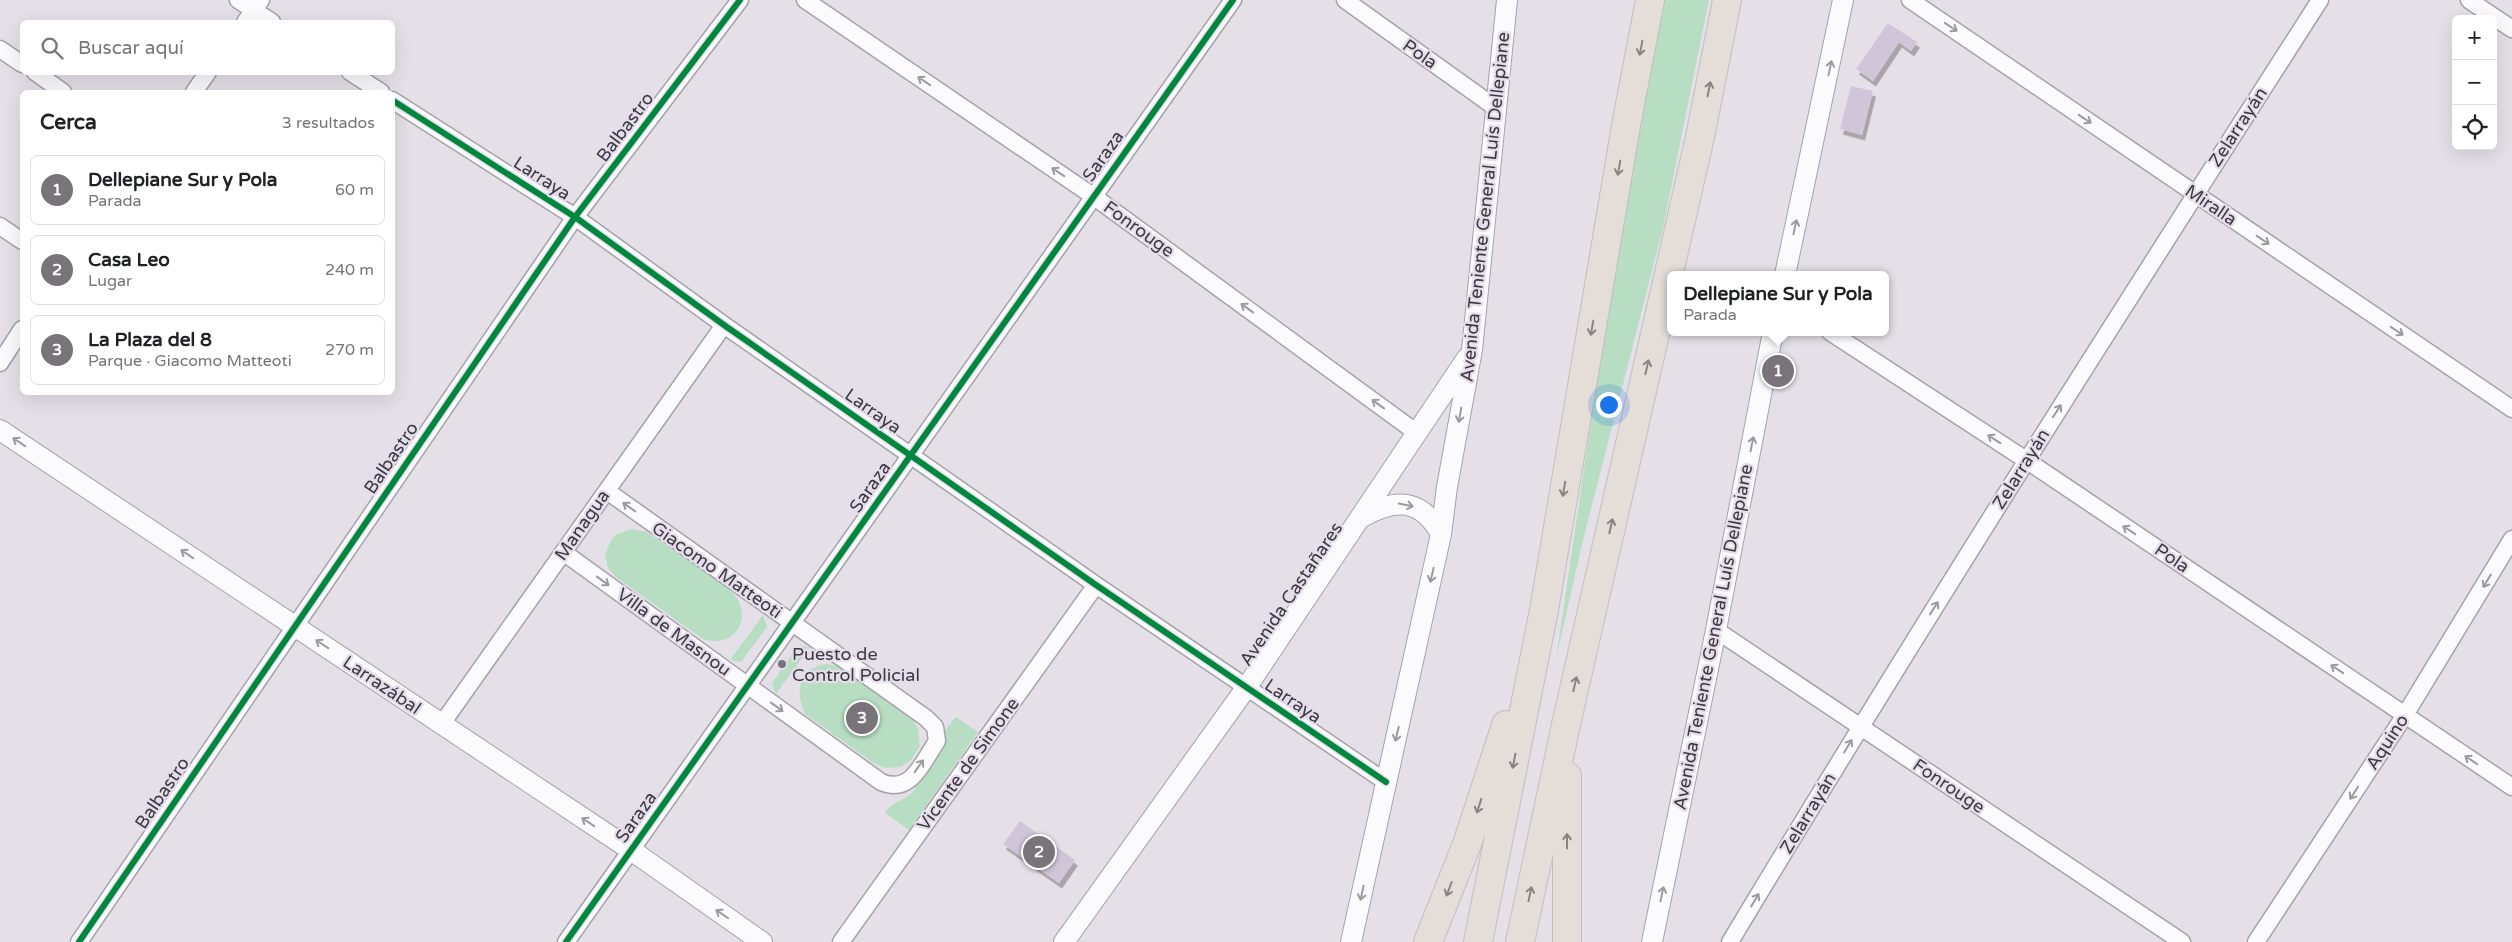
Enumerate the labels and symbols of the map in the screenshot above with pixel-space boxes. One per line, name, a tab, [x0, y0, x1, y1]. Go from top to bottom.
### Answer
one-way arrow	[1943, 23, 1957, 33]
street label: Avenida Teniente General Luís Dellepiane	[1456, 31, 1514, 383]
street label: Pola	[1398, 34, 1442, 74]
one-way arrow	[1635, 39, 1645, 55]
one-way arrow	[1826, 61, 1835, 77]
one-way arrow	[917, 76, 931, 86]
one-way arrow	[1705, 81, 1715, 97]
street label: Zelarrayán	[2204, 83, 2272, 171]
street label: Balbastro	[592, 88, 658, 166]
one-way arrow	[2078, 114, 2092, 124]
street label: Saraza	[1078, 126, 1128, 186]
street label: Larraya	[509, 151, 575, 205]
one-way arrow	[1613, 160, 1623, 176]
one-way arrow	[1051, 167, 1065, 177]
street label: Miralla	[2181, 180, 2241, 230]
street label: Fonrouge	[1099, 196, 1179, 262]
one-way arrow	[1791, 220, 1800, 236]
one-way arrow	[2255, 235, 2269, 245]
one-way arrow	[1240, 303, 1254, 313]
one-way arrow	[1586, 320, 1596, 336]
one-way arrow	[2390, 326, 2404, 336]
pin: 1	[1762, 352, 1794, 390]
one-way arrow	[1643, 360, 1652, 376]
street label: Larraya	[841, 384, 905, 438]
your location	[1596, 392, 1622, 418]
one-way arrow	[1371, 399, 1385, 409]
one-way arrow	[2053, 404, 2063, 418]
one-way arrow	[1455, 407, 1464, 423]
street label: Balbastro	[359, 418, 423, 498]
street label: Zelarrayán	[1988, 425, 2054, 513]
one-way arrow	[1988, 434, 2002, 444]
one-way arrow	[12, 437, 26, 447]
one-way arrow	[1748, 437, 1757, 453]
street label: Saraza	[845, 457, 895, 517]
street label: Avenida Teniente General Luís Dellepiane	[1669, 462, 1757, 812]
one-way arrow	[1559, 480, 1569, 496]
street label: Managua	[550, 486, 614, 564]
one-way arrow	[1398, 501, 1414, 511]
one-way arrow	[623, 502, 637, 512]
street label: Giacomo Matteoti	[648, 517, 786, 623]
street label: Avenida Castañares	[1235, 518, 1347, 670]
one-way arrow	[1607, 518, 1616, 534]
one-way arrow	[2122, 525, 2136, 535]
street label: Pola	[2150, 538, 2194, 578]
one-way arrow	[180, 549, 194, 559]
one-way arrow	[1427, 567, 1436, 583]
one-way arrow	[2481, 573, 2491, 587]
one-way arrow	[596, 576, 610, 586]
street label: Villa de Masnou	[613, 583, 735, 681]
one-way arrow	[1929, 601, 1939, 615]
one-way arrow	[315, 639, 329, 649]
place label: Puesto de Control Policial	[792, 643, 920, 686]
street label: Larrazábal	[339, 651, 425, 719]
marker: Puesto de Control Policial	[776, 658, 788, 670]
one-way arrow	[2330, 664, 2344, 674]
street label: Larraya	[1260, 674, 1326, 728]
one-way arrow	[1571, 676, 1580, 692]
street label: Vicente de Simone	[912, 693, 1024, 835]
pin: 3	[846, 699, 878, 737]
one-way arrow	[770, 701, 783, 712]
street label: Aquino	[2361, 710, 2413, 774]
one-way arrow	[1391, 725, 1401, 741]
one-way arrow	[1843, 739, 1853, 753]
street label: Balbastro	[130, 753, 194, 833]
one-way arrow	[1509, 753, 1518, 769]
street label: Fonrouge	[1909, 754, 1989, 818]
one-way arrow	[2465, 755, 2479, 765]
one-way arrow	[914, 760, 925, 773]
street label: Zelarrayán	[1775, 768, 1841, 858]
one-way arrow	[2349, 785, 2359, 799]
street label: Saraza	[611, 787, 661, 847]
one-way arrow	[1474, 798, 1484, 814]
one-way arrow	[581, 817, 595, 827]
pin: 2	[1023, 833, 1055, 871]
one-way arrow	[1562, 833, 1572, 850]
one-way arrow	[1444, 881, 1453, 896]
one-way arrow	[1357, 884, 1366, 900]
one-way arrow	[1526, 887, 1535, 903]
one-way arrow	[1657, 887, 1667, 903]
one-way arrow	[1751, 894, 1761, 908]
one-way arrow	[715, 909, 729, 919]

